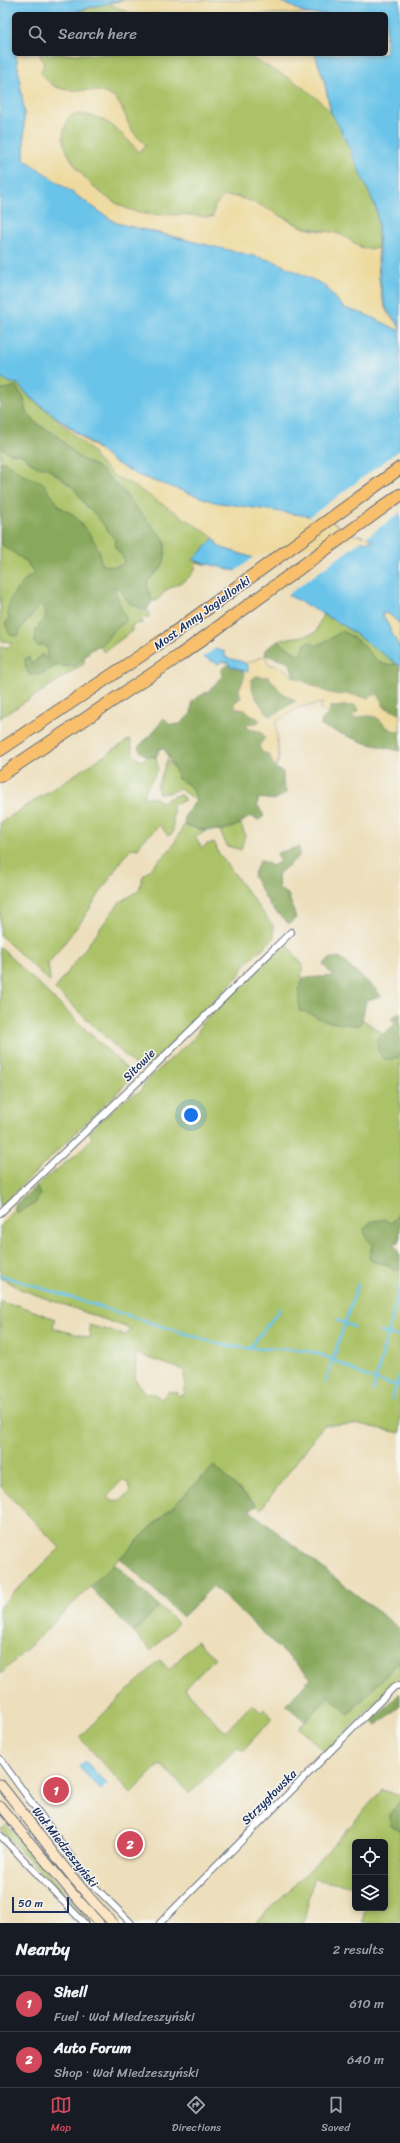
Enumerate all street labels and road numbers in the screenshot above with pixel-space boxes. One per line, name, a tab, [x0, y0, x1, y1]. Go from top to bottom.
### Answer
street label: Most Anny Jagiellonki	[149, 570, 256, 656]
street label: Sitowie	[117, 1043, 161, 1087]
street label: Strzygłowska	[236, 1763, 303, 1830]
street label: Wał Miedzeszyński	[26, 1802, 104, 1893]

